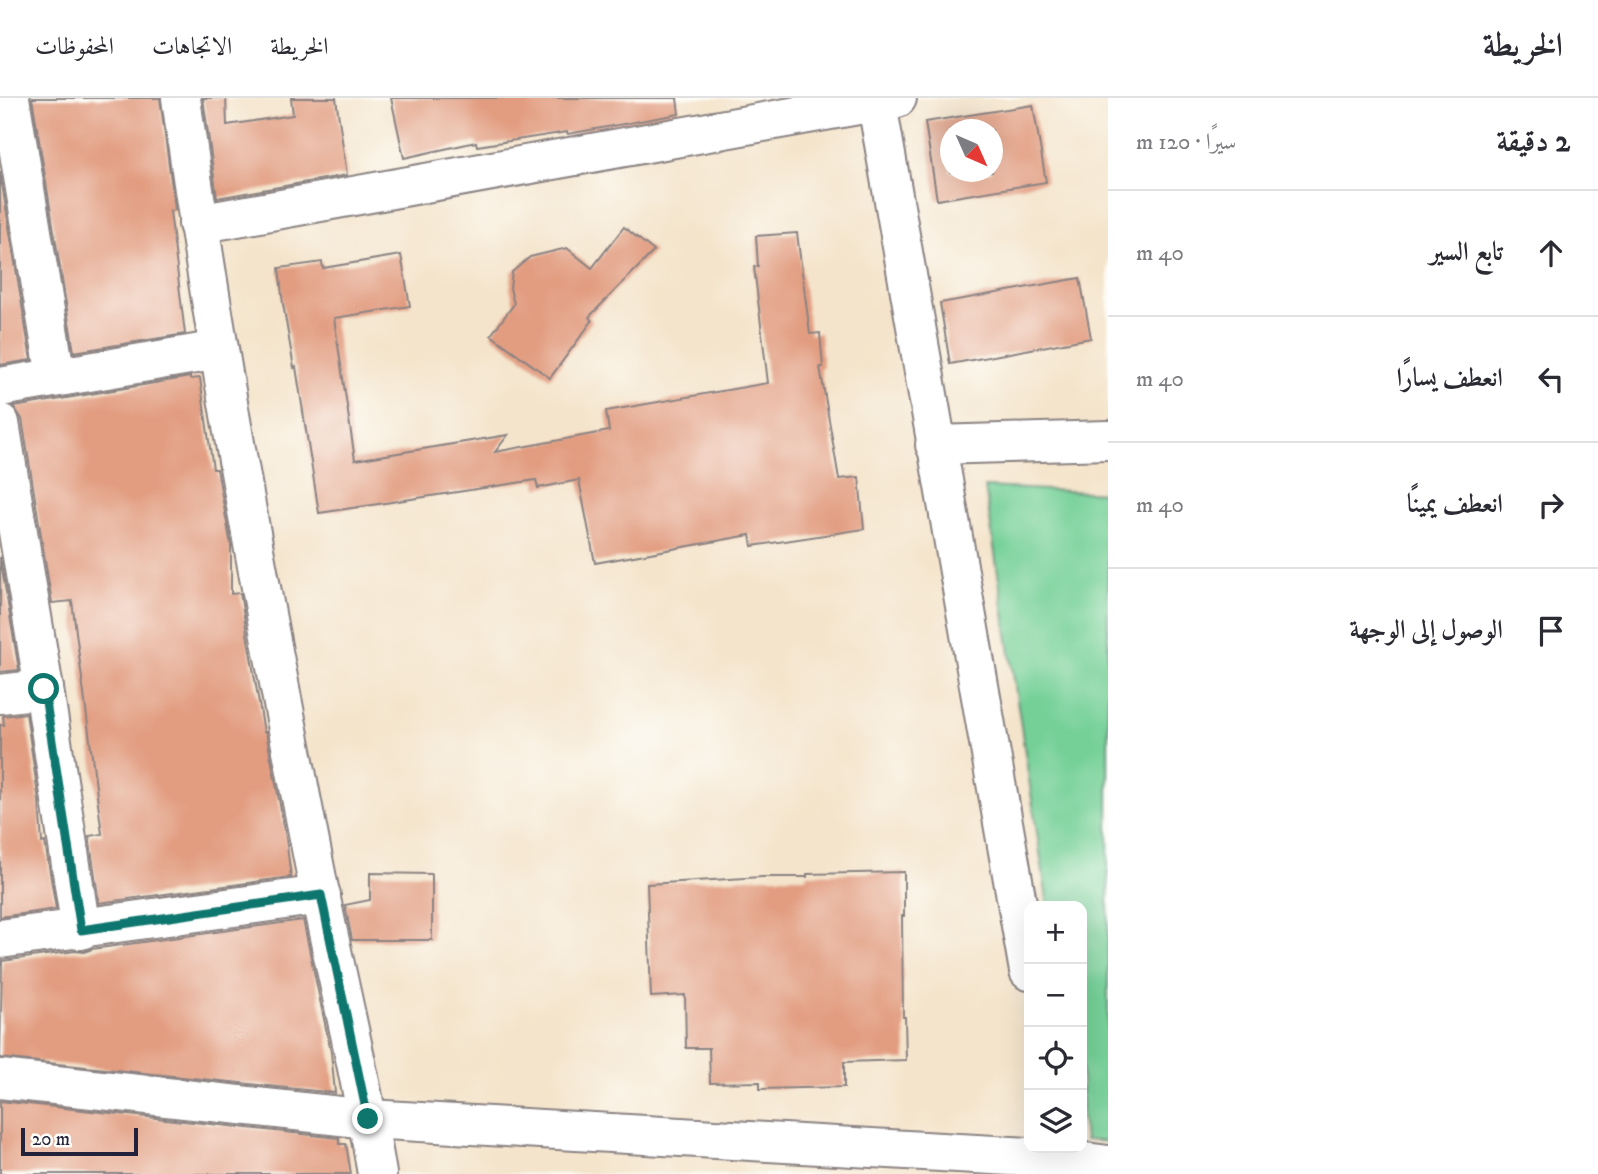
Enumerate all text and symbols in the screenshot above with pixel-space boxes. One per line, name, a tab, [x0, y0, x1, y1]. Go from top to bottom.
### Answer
text: الخريطة	[1483, 26, 1563, 67]
text: المحفوظات	[35, 32, 114, 62]
text: الاتجاهات	[152, 32, 232, 62]
text: الخريطة	[270, 32, 329, 62]
north arrow	[940, 119, 1003, 182]
text: 2 دقيقة	[1496, 124, 1570, 161]
text: سيرًا · 120 m	[1136, 128, 1236, 157]
icon: ahead	[1532, 234, 1570, 272]
text: تابع السير	[1430, 236, 1503, 269]
text: 40 m	[1136, 239, 1184, 268]
icon: left	[1532, 360, 1570, 398]
text: انعطف يسارًا	[1396, 362, 1503, 395]
text: 40 m	[1136, 365, 1184, 394]
icon: right	[1532, 486, 1570, 524]
text: انعطف يمينًا	[1407, 488, 1503, 521]
text: 40 m	[1136, 491, 1184, 520]
icon: arrive	[1532, 612, 1570, 650]
text: الوصول إلى الوجهة	[1349, 614, 1503, 647]
route start	[28, 673, 59, 704]
map controls	[1024, 901, 1087, 1153]
button: +	[1024, 901, 1087, 964]
button: −	[1024, 964, 1087, 1027]
button: locate	[1024, 1027, 1087, 1090]
button: layers	[1024, 1090, 1087, 1153]
route end	[352, 1103, 383, 1134]
scale bar	[21, 1125, 138, 1157]
text: 20 m	[32, 1128, 70, 1151]

